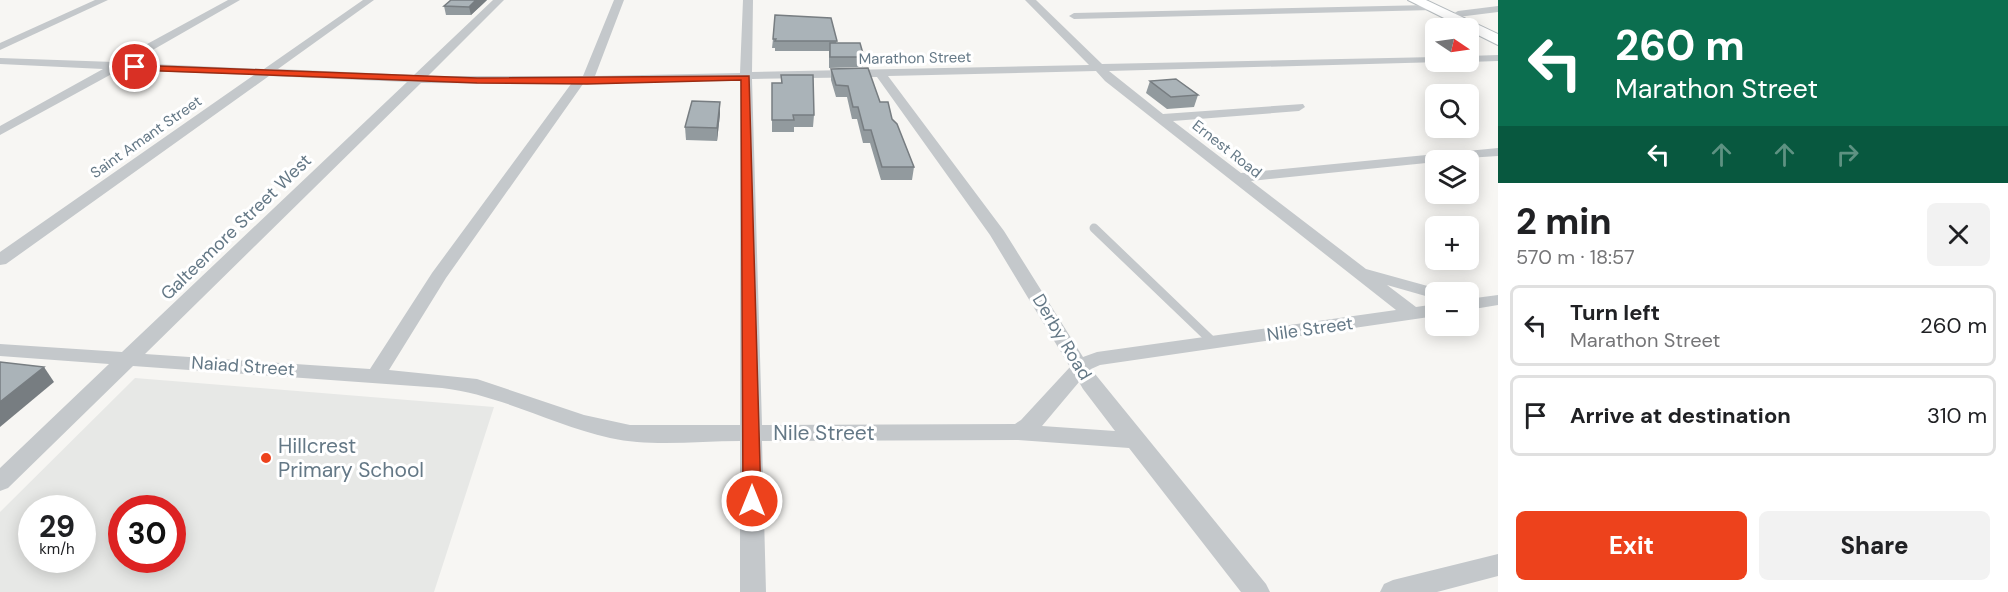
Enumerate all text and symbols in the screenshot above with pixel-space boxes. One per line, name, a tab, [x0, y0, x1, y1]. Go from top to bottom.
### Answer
north arrow	[1425, 18, 1479, 72]
map controls	[1425, 18, 1479, 336]
text: 260 m	[1615, 18, 1745, 73]
icon: left	[1516, 24, 1594, 102]
pin	[109, 41, 160, 92]
street label: Marathon Street	[858, 47, 972, 69]
icon: arrive	[118, 50, 151, 83]
text: Marathon Street	[1615, 71, 1818, 106]
button: search	[1425, 84, 1479, 138]
street label: Saint Amant Street	[86, 91, 206, 183]
street label: Ernest Road	[1188, 116, 1266, 182]
icon: left	[1642, 138, 1675, 171]
icon: ahead	[1705, 138, 1738, 171]
icon: ahead	[1768, 138, 1801, 171]
icon: right	[1831, 138, 1864, 171]
street label: Galteemore Street West	[155, 149, 317, 305]
button: layers	[1425, 150, 1479, 204]
text: 2 min	[1516, 198, 1612, 245]
button: close	[1927, 203, 1990, 266]
button: +	[1425, 216, 1479, 270]
text: 570 m · 18:57	[1516, 244, 1635, 270]
button: −	[1425, 282, 1479, 336]
street label: Derby Road	[1027, 289, 1097, 385]
text: Turn left	[1570, 298, 1660, 327]
icon: left	[1519, 309, 1552, 342]
street label: Nile Street	[1265, 311, 1355, 347]
text: 260 m	[1920, 311, 1987, 340]
text: Marathon Street	[1570, 327, 1720, 353]
street label: Naiad Street	[191, 350, 295, 382]
icon: arrive	[1519, 399, 1552, 432]
text: Arrive at destination	[1570, 401, 1791, 430]
text: 310 m	[1927, 401, 1987, 430]
street label: Nile Street	[773, 419, 875, 447]
place label: Hillcrest Primary School	[278, 432, 424, 484]
marker: Hillcrest Primary School	[259, 451, 273, 465]
position arrow	[720, 469, 784, 533]
speed limit sign: 30	[108, 495, 186, 573]
text: 29	[39, 507, 75, 546]
button: Exit	[1516, 511, 1747, 580]
button: Share	[1759, 511, 1990, 580]
text: km/h	[39, 539, 75, 559]

